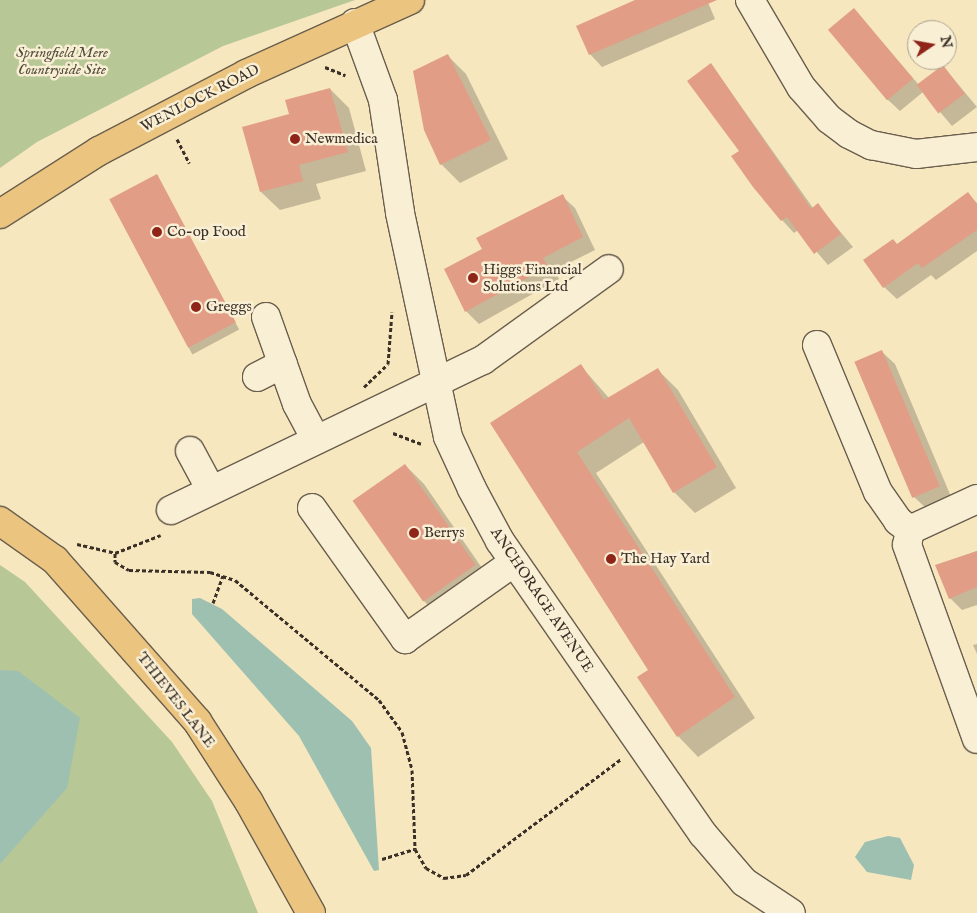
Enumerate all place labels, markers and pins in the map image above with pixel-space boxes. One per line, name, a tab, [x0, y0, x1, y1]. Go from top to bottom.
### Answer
place label: Newmedica	[305, 130, 378, 148]
marker: Newmedica	[289, 133, 301, 145]
place label: Co-op Food	[167, 223, 246, 241]
marker: Co-op Food	[151, 226, 163, 238]
place label: Higgs Financial Solutions Ltd	[483, 260, 582, 295]
marker: Higgs Financial Solutions Ltd	[467, 272, 479, 284]
place label: Greggs	[206, 298, 252, 316]
marker: Greggs	[190, 301, 202, 313]
place label: Berrys	[424, 524, 464, 542]
marker: Berrys	[408, 527, 420, 539]
place label: The Hay Yard	[621, 550, 710, 568]
marker: The Hay Yard	[605, 553, 617, 565]

